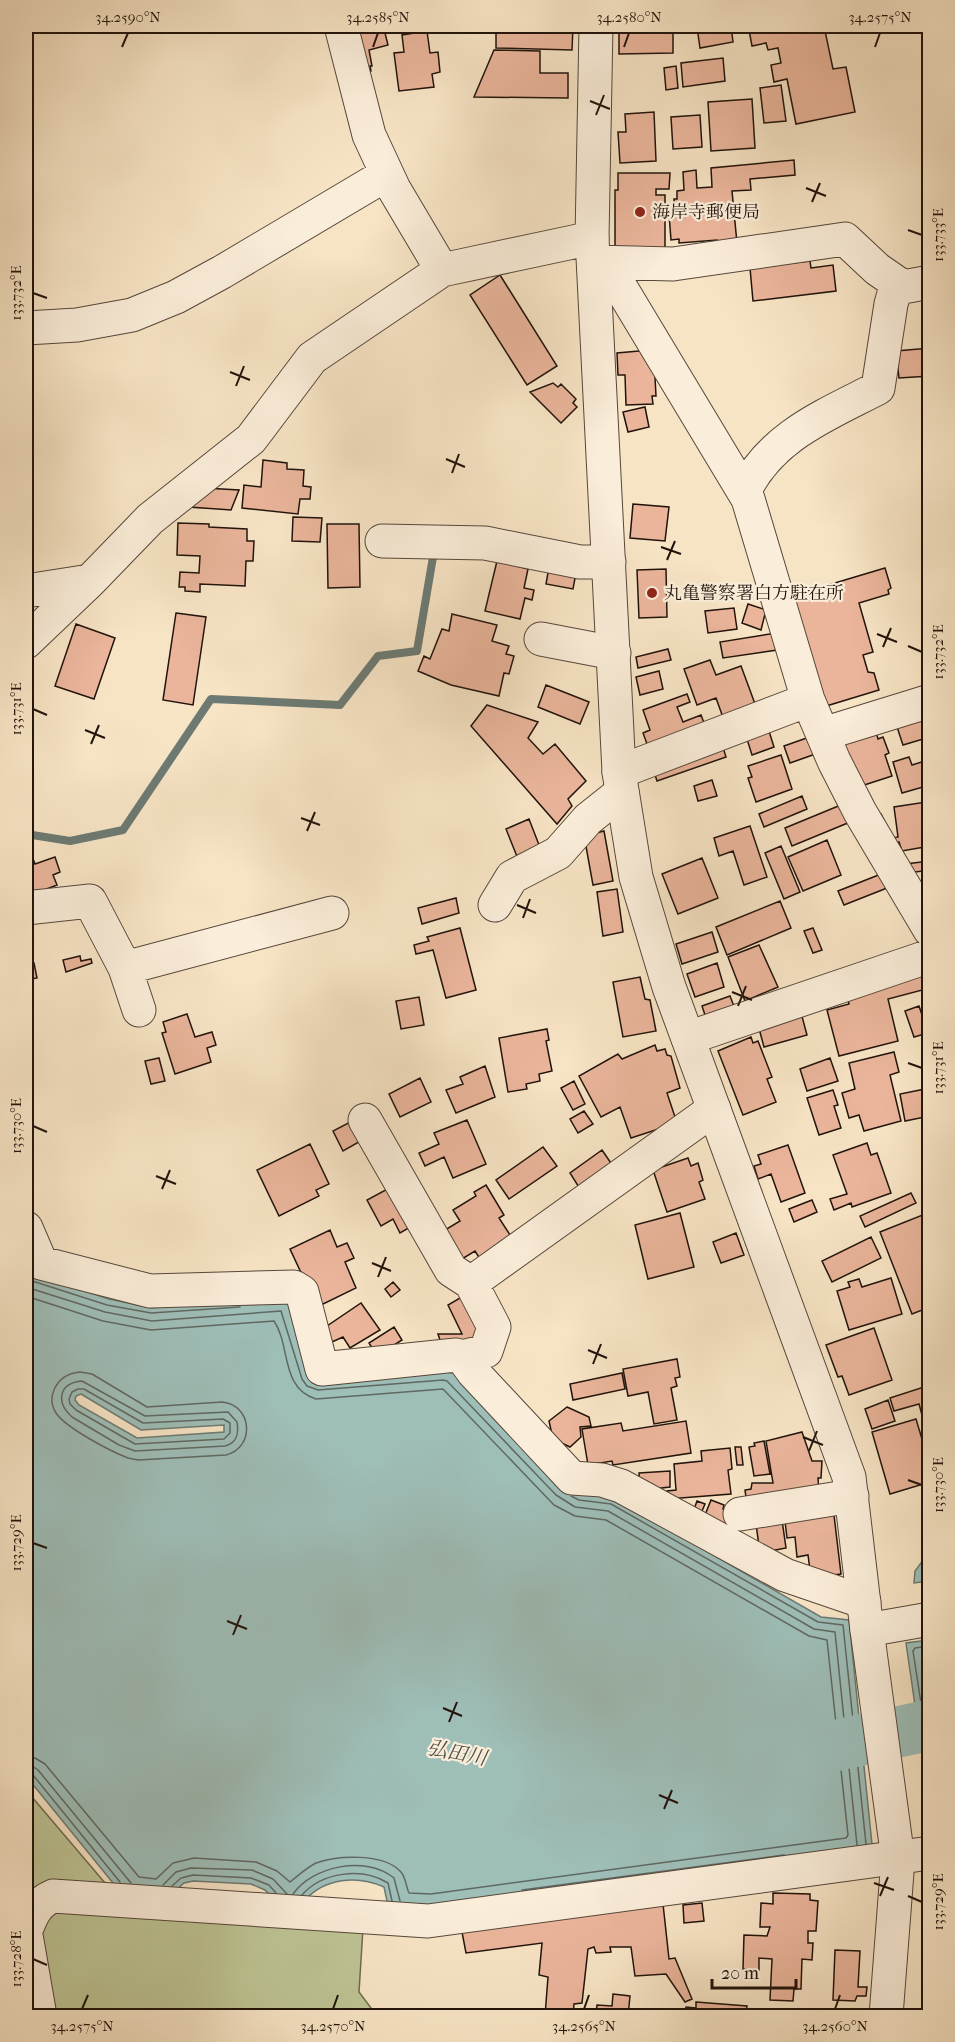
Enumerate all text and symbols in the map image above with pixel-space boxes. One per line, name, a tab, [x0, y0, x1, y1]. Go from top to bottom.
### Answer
text: 34.2590°N	[95, 8, 161, 26]
text: 34.2585°N	[346, 8, 410, 26]
text: 34.2580°N	[596, 8, 662, 26]
text: 34.2575°N	[848, 8, 912, 26]
place label: 海岸寺郵便局	[652, 202, 760, 223]
marker: 海岸寺郵便局	[633, 205, 647, 219]
text: 133.733°E	[929, 208, 947, 262]
text: 133.732°E	[7, 265, 25, 321]
place label: 丸亀警察署白方駐在所	[664, 583, 844, 604]
marker: 丸亀警察署白方駐在所	[645, 586, 659, 600]
text: 133.732°E	[929, 624, 947, 680]
text: 133.731°E	[7, 682, 25, 736]
text: 133.731°E	[929, 1041, 947, 1095]
text: 133.730°E	[7, 1098, 25, 1154]
text: 133.730°E	[929, 1457, 947, 1513]
text: 133.729°E	[7, 1514, 25, 1572]
water label: 弘田川	[425, 1736, 491, 1770]
text: 133.729°E	[929, 1873, 947, 1931]
text: 133.728°E	[7, 1931, 25, 1987]
scale bar	[712, 1952, 796, 1990]
text: 20 m	[721, 1963, 759, 1984]
text: 34.2575°N	[50, 2017, 114, 2035]
text: 34.2570°N	[301, 2017, 366, 2035]
text: 34.2565°N	[552, 2017, 617, 2035]
text: 34.2560°N	[802, 2017, 868, 2035]

